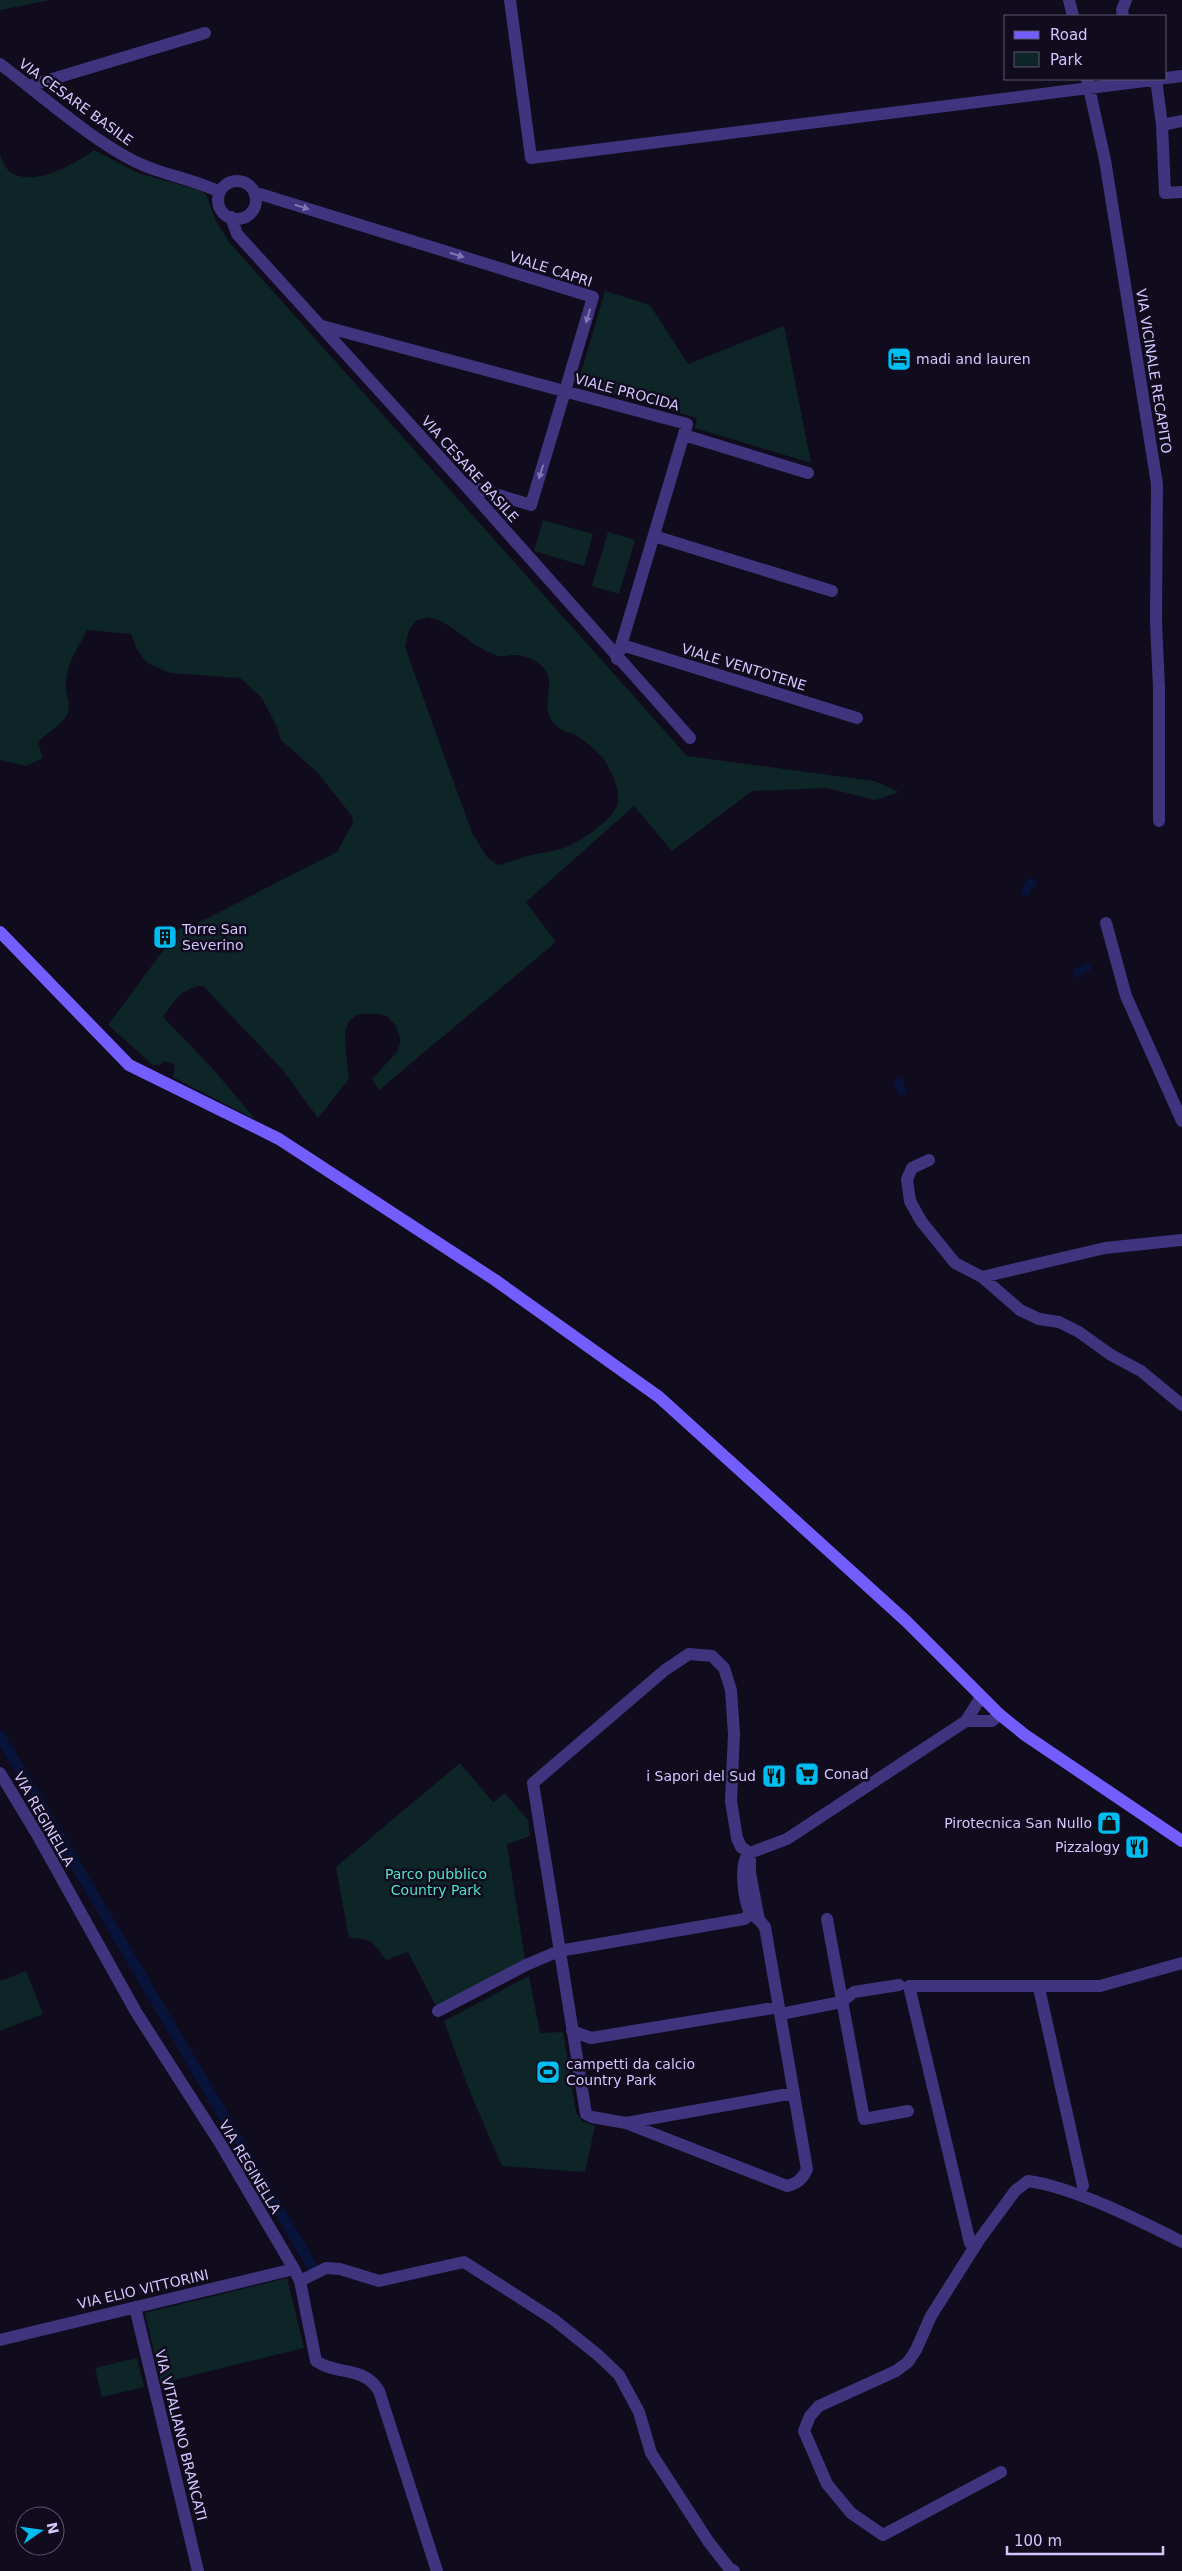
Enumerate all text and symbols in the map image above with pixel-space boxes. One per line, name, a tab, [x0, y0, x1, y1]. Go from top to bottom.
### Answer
legend	[1004, 15, 1167, 80]
text: Road	[1050, 26, 1088, 44]
text: Park	[1050, 51, 1083, 69]
street label: VIA CESARE BASILE	[16, 55, 136, 149]
one-way arrow	[294, 203, 309, 211]
street label: VIALE CAPRI	[508, 248, 594, 290]
one-way arrow	[450, 251, 465, 259]
street label: VIA VICINALE RECAPITO	[1133, 287, 1175, 455]
one-way arrow	[583, 308, 591, 323]
hotel icon: madi and lauren	[886, 346, 912, 372]
place label: madi and lauren	[916, 351, 1031, 367]
street label: VIALE PROCIDA	[573, 370, 681, 414]
street label: VIA CESARE BASILE	[418, 413, 522, 525]
one-way arrow	[537, 464, 545, 479]
street label: VIALE VENTOTENE	[680, 640, 808, 694]
place label: Torre San Severino	[181, 921, 247, 953]
building icon: Torre San Severino	[152, 924, 178, 950]
supermarket icon: Conad	[794, 1761, 820, 1787]
restaurant icon: i Sapori del Sud	[761, 1763, 787, 1789]
place label: Conad	[824, 1766, 869, 1782]
place label: i Sapori del Sud	[646, 1768, 756, 1784]
street label: VIA REGINELLA	[11, 1769, 78, 1869]
shop icon: Pirotecnica San Nullo	[1096, 1810, 1122, 1836]
place label: Pirotecnica San Nullo	[944, 1815, 1092, 1831]
restaurant icon: Pizzalogy	[1124, 1834, 1150, 1860]
place label: Pizzalogy	[1055, 1839, 1120, 1855]
park label: Parco pubblico Country Park	[385, 1866, 487, 1898]
place label: campetti da calcio Country Park	[566, 2056, 695, 2088]
sports icon: campetti da calcio Country Park	[535, 2059, 561, 2085]
street label: VIA REGINELLA	[216, 2117, 284, 2217]
street label: VIA ELIO VITTORINI	[76, 2266, 210, 2312]
street label: VIA VITALIANO BRANCATI	[152, 2348, 210, 2522]
north arrow	[15, 2506, 65, 2556]
text: N	[44, 2521, 62, 2536]
scale bar	[1007, 2524, 1163, 2556]
text: 100 m	[1014, 2532, 1062, 2550]

